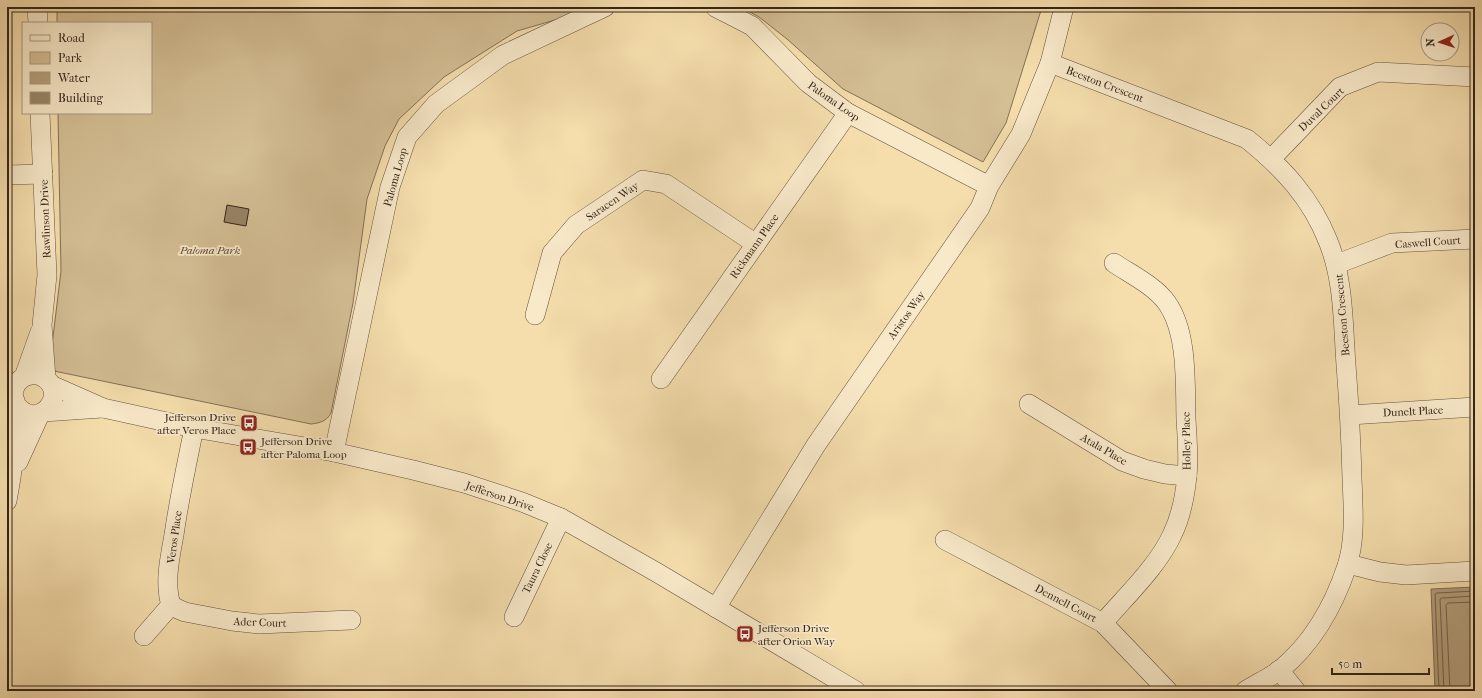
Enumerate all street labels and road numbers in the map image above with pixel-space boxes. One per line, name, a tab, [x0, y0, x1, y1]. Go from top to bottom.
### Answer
street label: Beeston Crescent	[1064, 64, 1146, 105]
street label: Paloma Loop	[805, 79, 862, 124]
street label: Duval Court	[1296, 84, 1347, 134]
street label: Paloma Loop	[381, 146, 410, 208]
street label: Rawlinson Drive	[38, 179, 53, 259]
street label: Saracen Way	[584, 179, 642, 224]
street label: Rickmann Place	[727, 211, 782, 281]
street label: Caswell Court	[1395, 234, 1462, 251]
street label: Beeston Crescent	[1332, 273, 1353, 357]
street label: Aristos Way	[884, 288, 928, 343]
street label: Dunelt Place	[1382, 403, 1444, 420]
street label: Holley Place	[1179, 411, 1194, 470]
street label: Atala Place	[1077, 430, 1130, 468]
street label: Jefferson Drive	[463, 478, 536, 514]
street label: Veros Place	[164, 509, 185, 566]
street label: Taura Close	[519, 540, 556, 596]
street label: Dennell Court	[1033, 582, 1099, 625]
street label: Ader Court	[232, 615, 287, 630]

